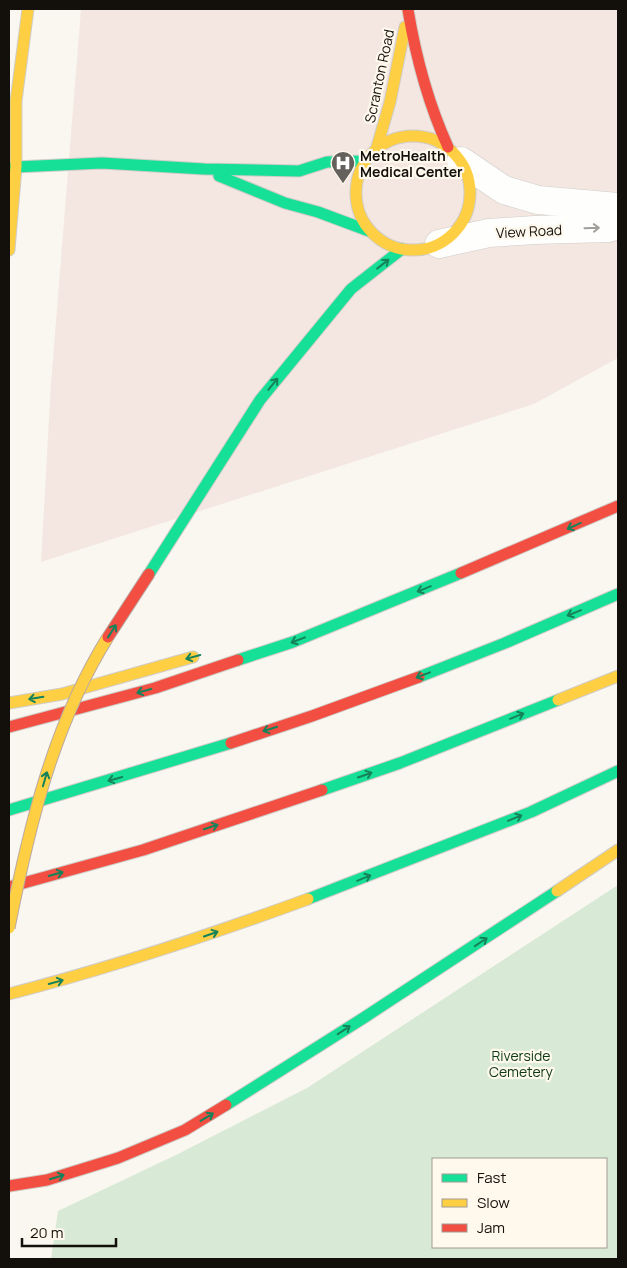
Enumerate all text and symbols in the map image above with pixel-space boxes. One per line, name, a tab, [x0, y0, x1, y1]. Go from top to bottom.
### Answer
street label: Scranton Road	[360, 27, 398, 125]
place label: MetroHealth Medical Center	[360, 146, 463, 181]
hospital icon: MetroHealth Medical Center	[330, 150, 356, 184]
street label: View Road	[496, 220, 562, 242]
one-way arrow	[584, 223, 600, 233]
one-way arrow	[376, 259, 389, 270]
one-way arrow	[268, 378, 279, 391]
one-way arrow	[567, 522, 582, 532]
one-way arrow	[417, 585, 432, 595]
one-way arrow	[566, 610, 581, 619]
one-way arrow	[107, 625, 117, 639]
one-way arrow	[291, 636, 306, 645]
one-way arrow	[186, 653, 202, 663]
one-way arrow	[416, 671, 431, 680]
one-way arrow	[136, 687, 152, 697]
one-way arrow	[29, 694, 45, 704]
one-way arrow	[509, 711, 524, 720]
one-way arrow	[262, 725, 278, 735]
one-way arrow	[357, 770, 372, 779]
one-way arrow	[41, 771, 51, 787]
one-way arrow	[108, 774, 124, 784]
one-way arrow	[507, 813, 522, 822]
one-way arrow	[203, 822, 218, 831]
one-way arrow	[47, 869, 63, 879]
one-way arrow	[356, 873, 371, 882]
one-way arrow	[203, 929, 218, 938]
one-way arrow	[473, 937, 487, 947]
one-way arrow	[48, 977, 64, 986]
one-way arrow	[337, 1025, 351, 1035]
park label: Riverside Cemetery	[489, 1046, 554, 1081]
one-way arrow	[199, 1111, 213, 1121]
legend	[432, 1158, 607, 1248]
text: Fast	[477, 1167, 506, 1188]
one-way arrow	[48, 1172, 64, 1182]
text: Slow	[477, 1192, 510, 1213]
scale bar	[22, 1216, 116, 1248]
text: Jam	[477, 1217, 505, 1238]
text: 20 m	[30, 1222, 63, 1243]

